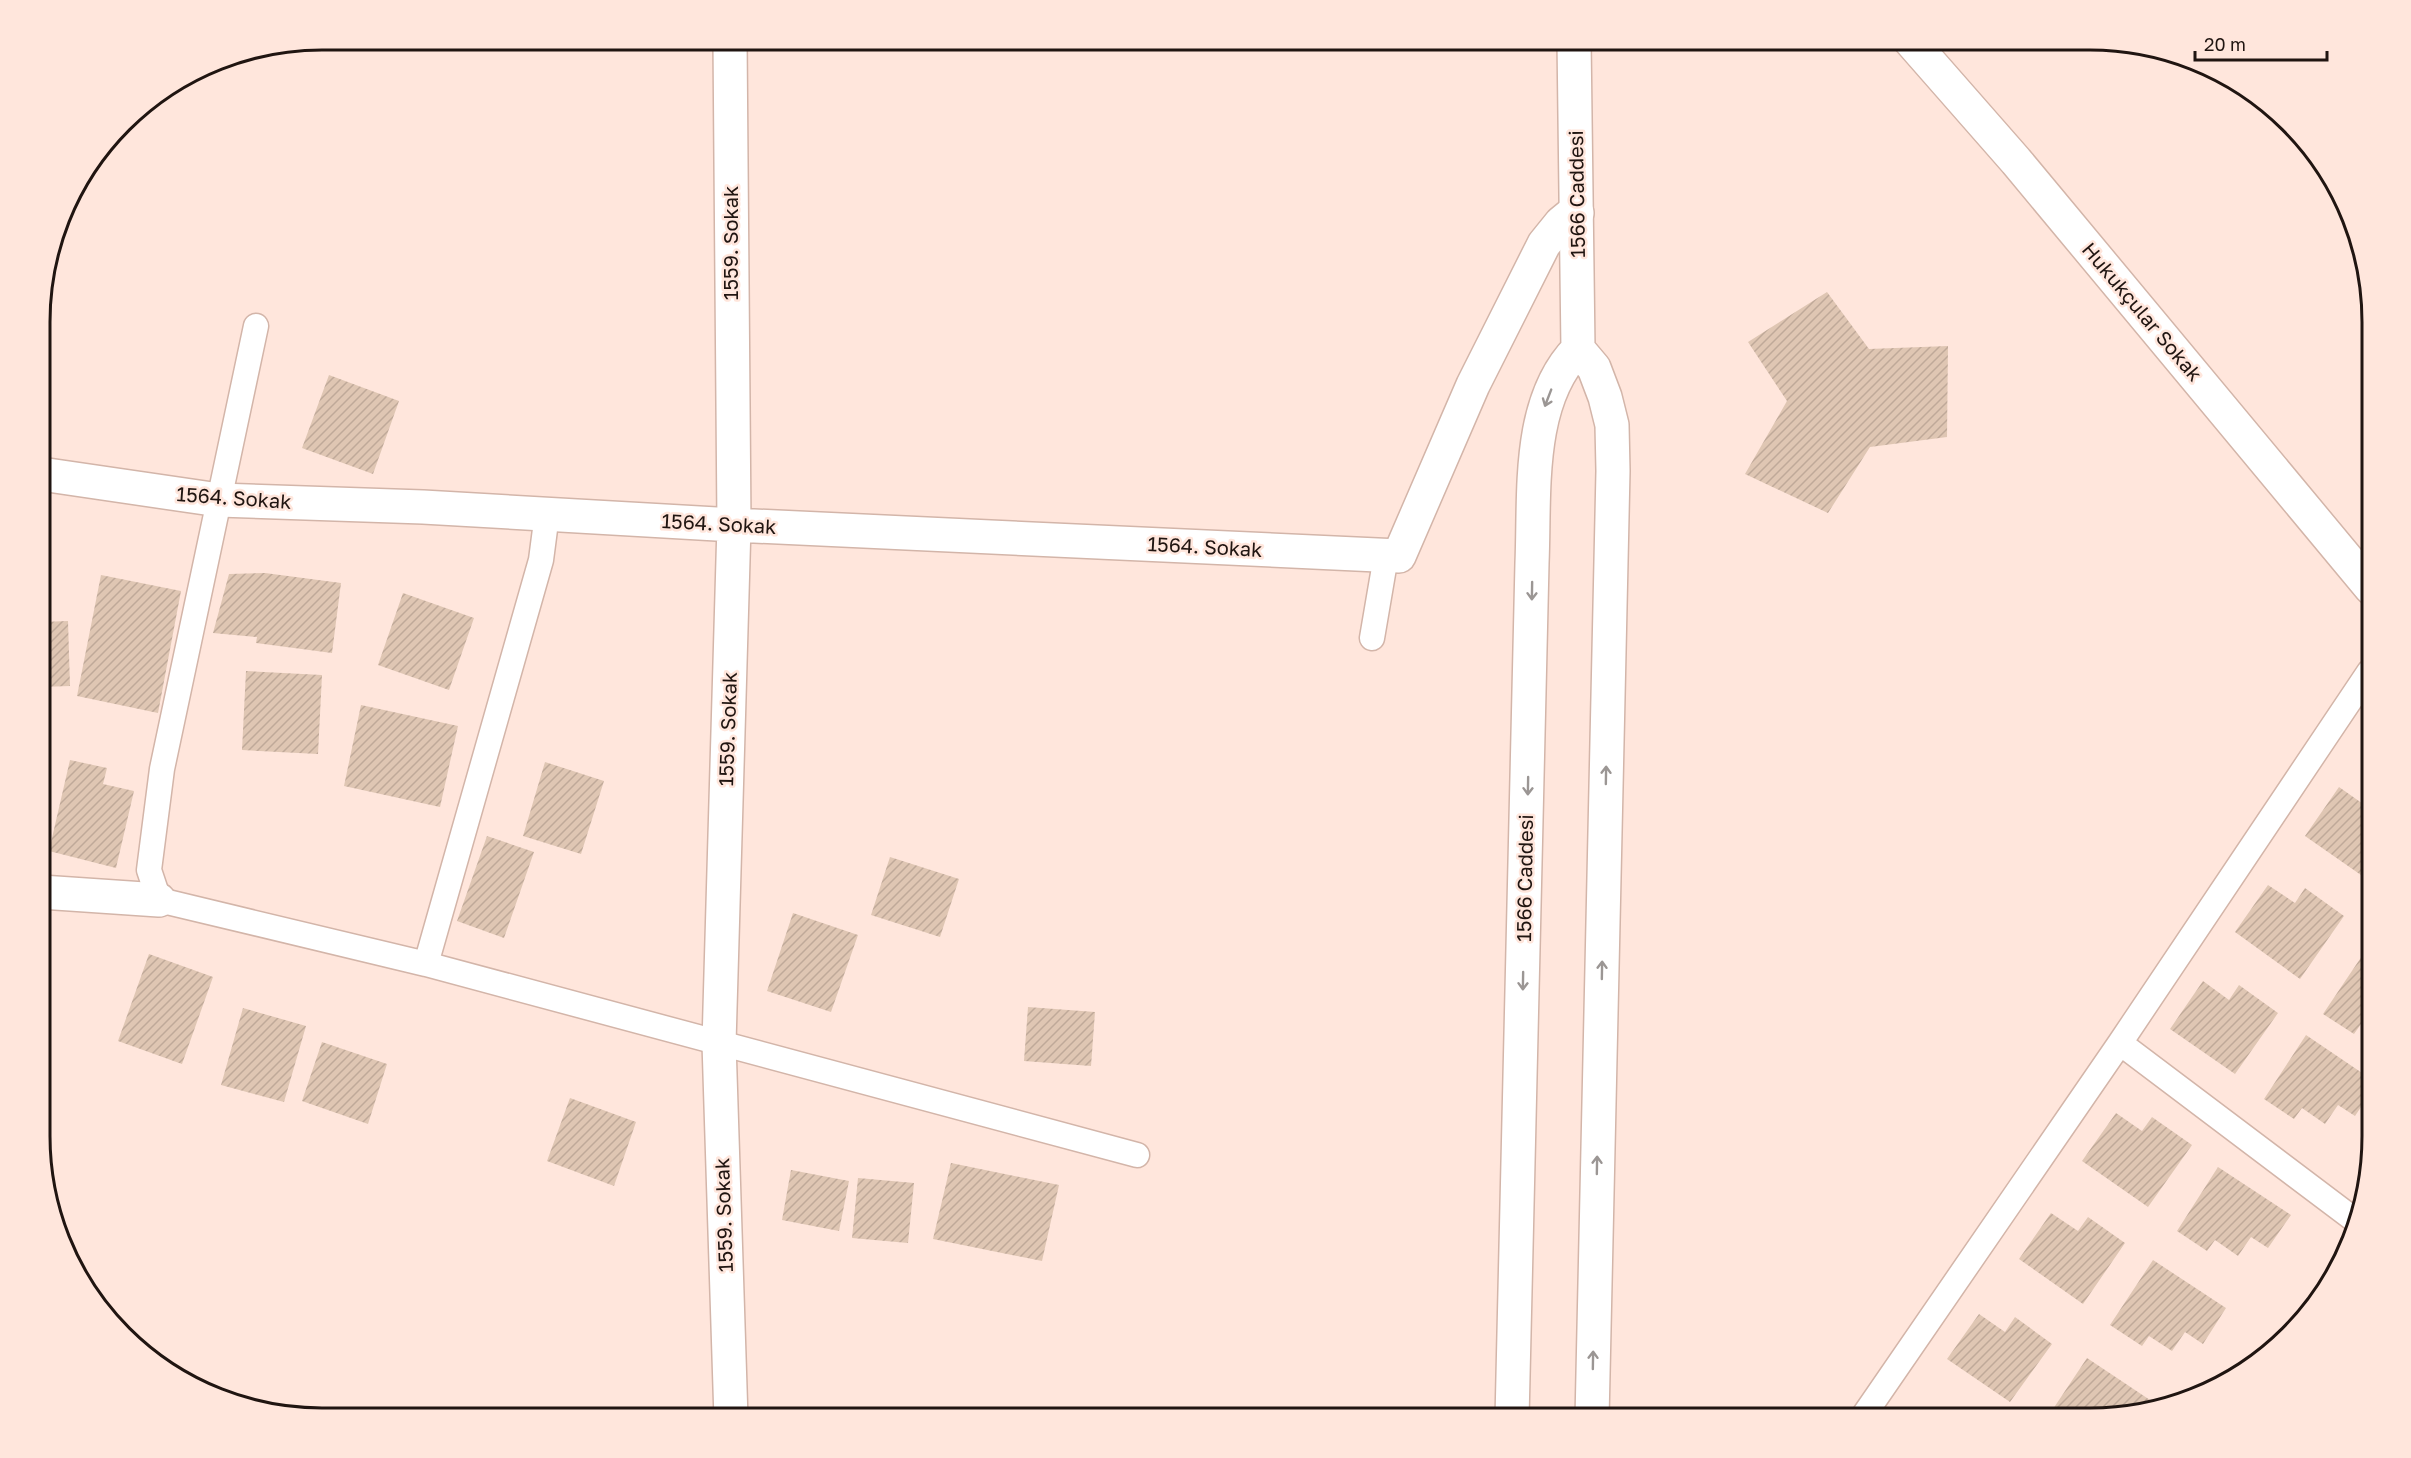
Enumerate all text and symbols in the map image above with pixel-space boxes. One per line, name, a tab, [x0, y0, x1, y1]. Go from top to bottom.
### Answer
scale bar	[2195, 24, 2327, 62]
text: 20 m	[2204, 33, 2246, 55]
street label: 1566 Caddesi	[1563, 130, 1589, 258]
street label: 1559. Sokak	[718, 186, 742, 300]
street label: Hukukçular Sokak	[2078, 237, 2208, 386]
one-way arrow	[1542, 388, 1553, 407]
street label: 1564. Sokak	[176, 481, 292, 513]
street label: 1564. Sokak	[661, 508, 777, 538]
street label: 1564. Sokak	[1147, 531, 1263, 561]
one-way arrow	[1526, 581, 1538, 601]
street label: 1559. Sokak	[713, 671, 741, 787]
one-way arrow	[1600, 766, 1612, 786]
one-way arrow	[1522, 776, 1533, 796]
street label: 1566 Caddesi	[1511, 814, 1537, 942]
one-way arrow	[1596, 961, 1608, 981]
one-way arrow	[1517, 971, 1529, 991]
one-way arrow	[1592, 1156, 1603, 1176]
street label: 1559. Sokak	[709, 1157, 737, 1273]
one-way arrow	[1587, 1351, 1599, 1371]

